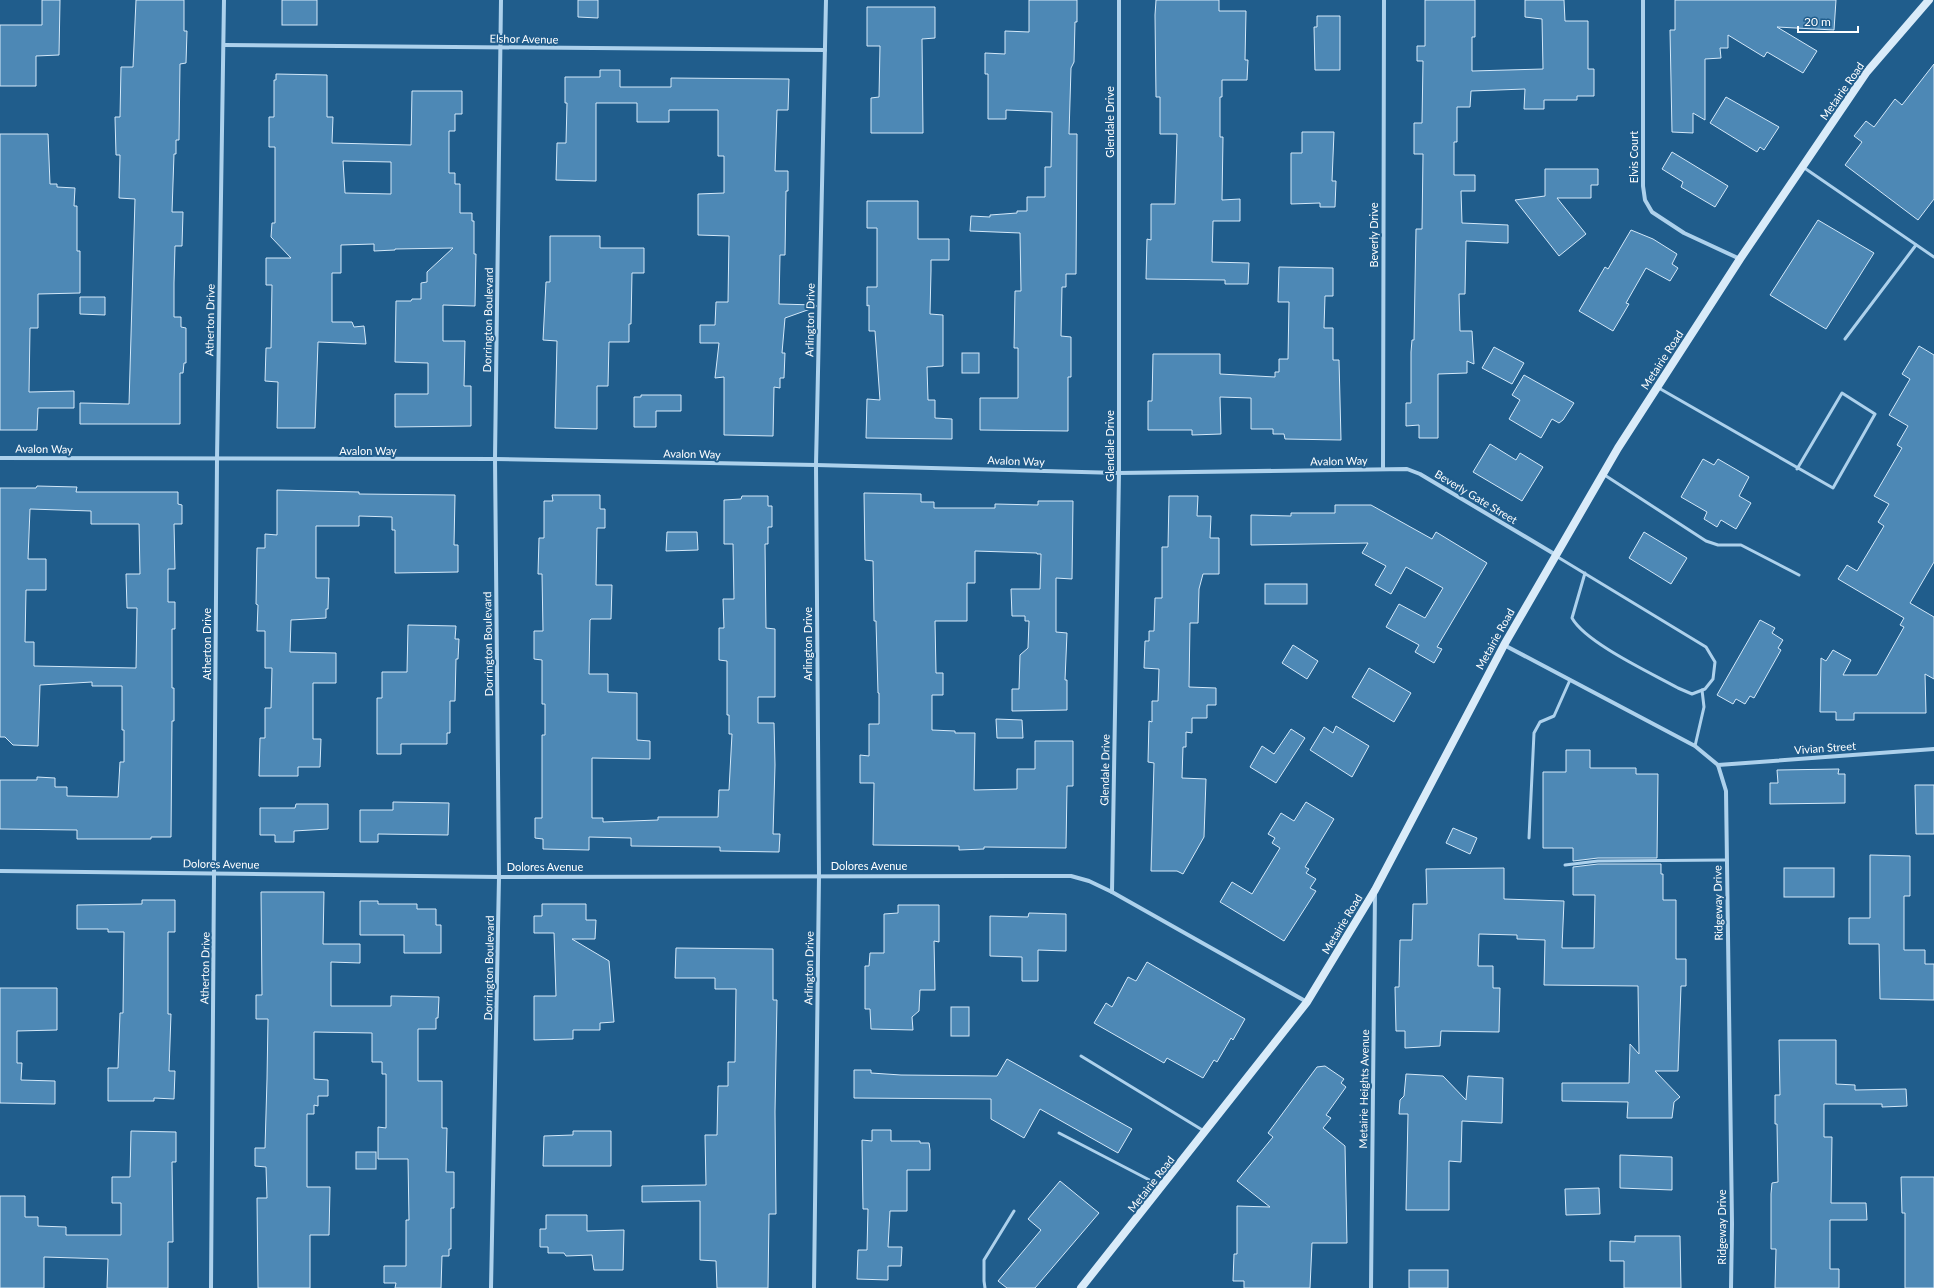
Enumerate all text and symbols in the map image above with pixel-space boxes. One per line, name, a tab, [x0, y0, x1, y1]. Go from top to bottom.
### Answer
scale bar	[1798, 8, 1858, 34]
text: 20 m	[1804, 14, 1831, 29]
street label: Elshor Avenue	[490, 31, 559, 46]
street label: Metairie Road	[1817, 59, 1866, 122]
street label: Glendale Drive	[1103, 86, 1116, 158]
street label: Elvis Court	[1627, 131, 1640, 183]
street label: Beverly Drive	[1367, 202, 1380, 268]
street label: Dorrington Boulevard	[480, 267, 495, 372]
street label: Arlington Drive	[802, 283, 817, 357]
street label: Atherton Drive	[202, 284, 217, 356]
street label: Metairie Road	[1638, 328, 1685, 392]
street label: Glendale Drive	[1103, 410, 1116, 482]
street label: Avalon Way	[15, 441, 73, 456]
street label: Avalon Way	[339, 444, 397, 457]
street label: Avalon Way	[663, 446, 721, 461]
street label: Avalon Way	[987, 453, 1045, 468]
street label: Avalon Way	[1310, 453, 1368, 468]
street label: Beverly Gate Street	[1433, 467, 1520, 526]
street label: Dorrington Boulevard	[480, 592, 495, 697]
street label: Metairie Road	[1473, 606, 1517, 671]
street label: Arlington Drive	[801, 607, 814, 681]
street label: Atherton Drive	[200, 608, 213, 680]
street label: Glendale Drive	[1097, 734, 1112, 806]
street label: Vivian Street	[1794, 739, 1856, 756]
street label: Dolores Avenue	[183, 856, 260, 871]
street label: Dolores Avenue	[831, 859, 907, 872]
street label: Dolores Avenue	[507, 860, 583, 873]
street label: Ridgeway Drive	[1710, 865, 1725, 941]
street label: Metairie Road	[1319, 891, 1365, 956]
street label: Dorrington Boulevard	[481, 915, 496, 1020]
street label: Arlington Drive	[801, 931, 816, 1005]
street label: Atherton Drive	[197, 932, 212, 1004]
street label: Metairie Heights Avenue	[1356, 1029, 1371, 1149]
street label: Metairie Road	[1125, 1153, 1177, 1214]
street label: Ridgeway Drive	[1715, 1189, 1728, 1265]

